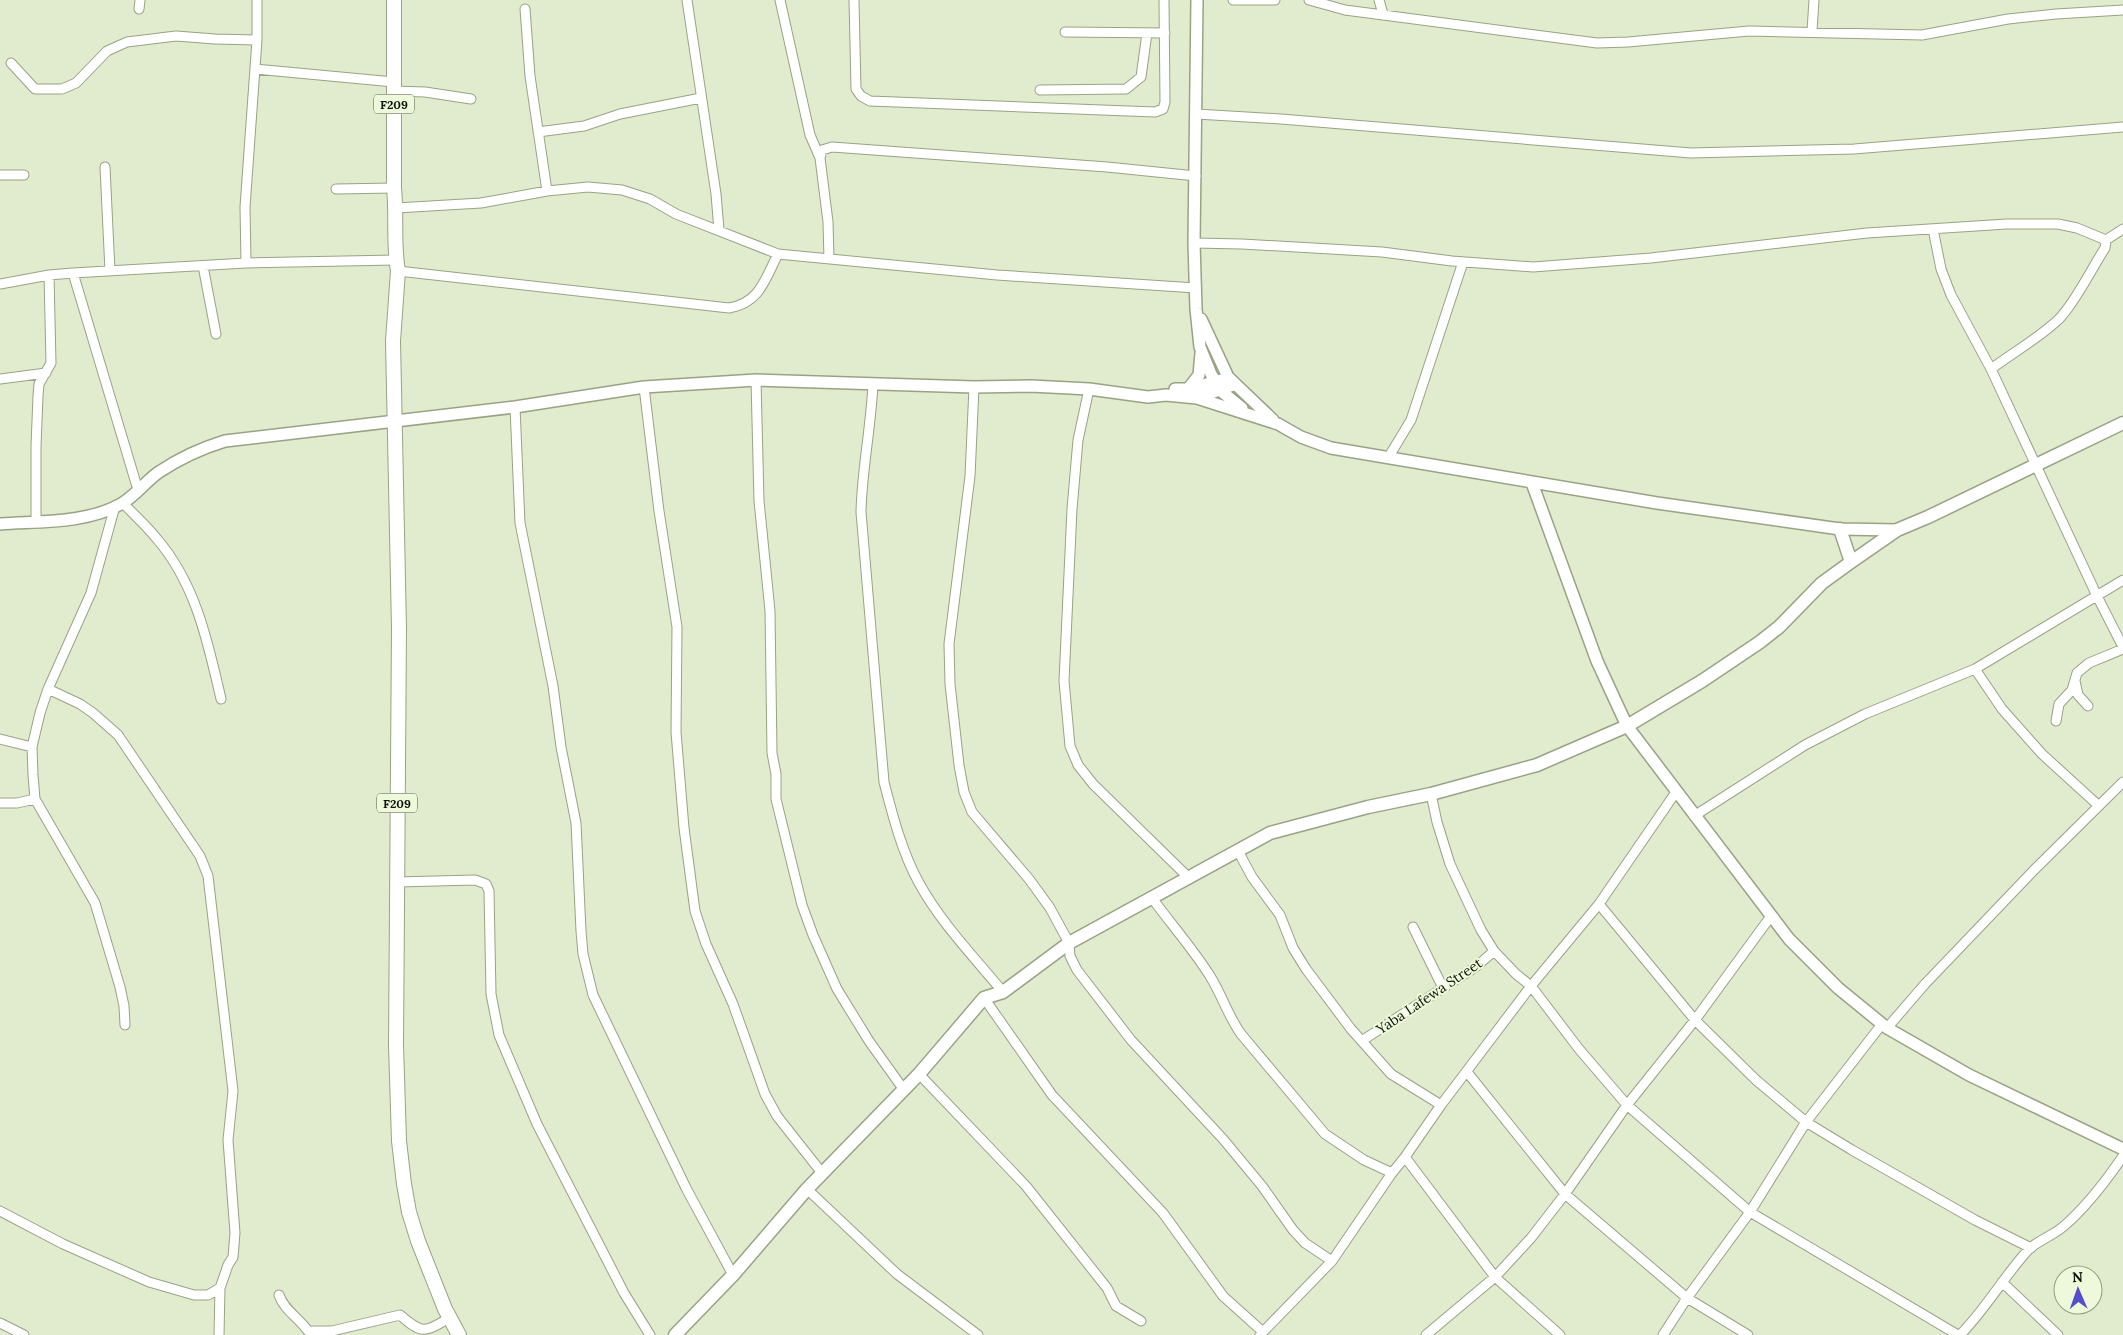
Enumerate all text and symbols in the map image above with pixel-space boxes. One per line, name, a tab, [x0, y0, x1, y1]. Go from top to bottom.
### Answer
road number: F209	[374, 95, 414, 114]
road number: F209	[377, 794, 417, 812]
street label: Yaba Lafewa Street	[1372, 954, 1486, 1039]
north arrow	[2053, 1265, 2103, 1315]
text: N	[2072, 1268, 2083, 1286]

